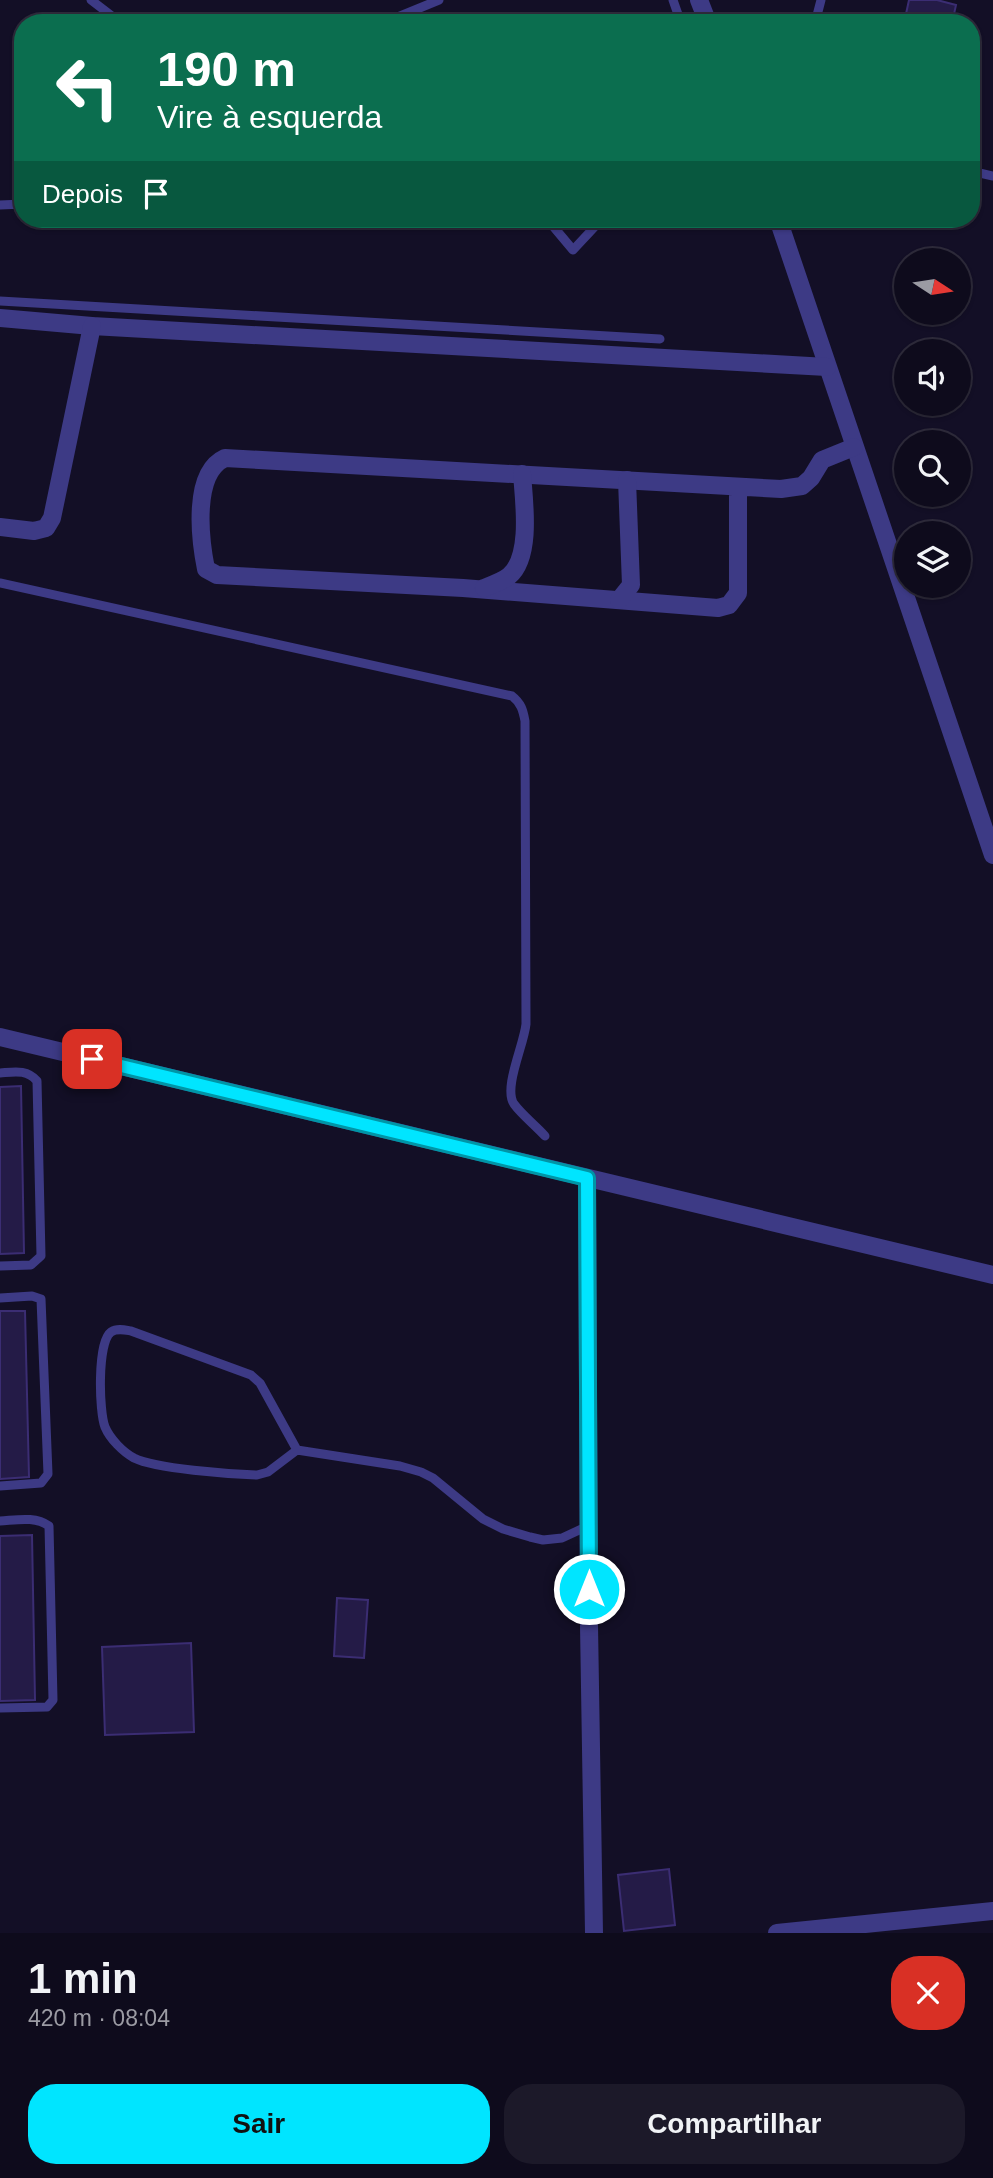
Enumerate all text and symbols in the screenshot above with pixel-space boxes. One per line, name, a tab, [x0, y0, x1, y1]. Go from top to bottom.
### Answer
icon: left	[42, 42, 133, 133]
text: 190 m	[157, 42, 296, 96]
text: Vire à esquerda	[157, 99, 382, 135]
icon: arrive	[137, 175, 175, 213]
text: Depois	[42, 179, 123, 209]
north arrow	[894, 248, 971, 326]
map controls	[894, 248, 971, 598]
button: sound	[894, 339, 971, 416]
button: search	[894, 430, 971, 507]
button: layers	[894, 521, 971, 598]
pin	[62, 1029, 122, 1089]
icon: arrive	[73, 1040, 111, 1078]
position arrow	[552, 1552, 626, 1626]
text: 1 min	[28, 1955, 138, 2002]
button: close	[891, 1956, 965, 2030]
text: 420 m · 08:04	[28, 2005, 170, 2031]
button: Sair	[28, 2084, 490, 2164]
button: Compartilhar	[504, 2084, 965, 2164]

